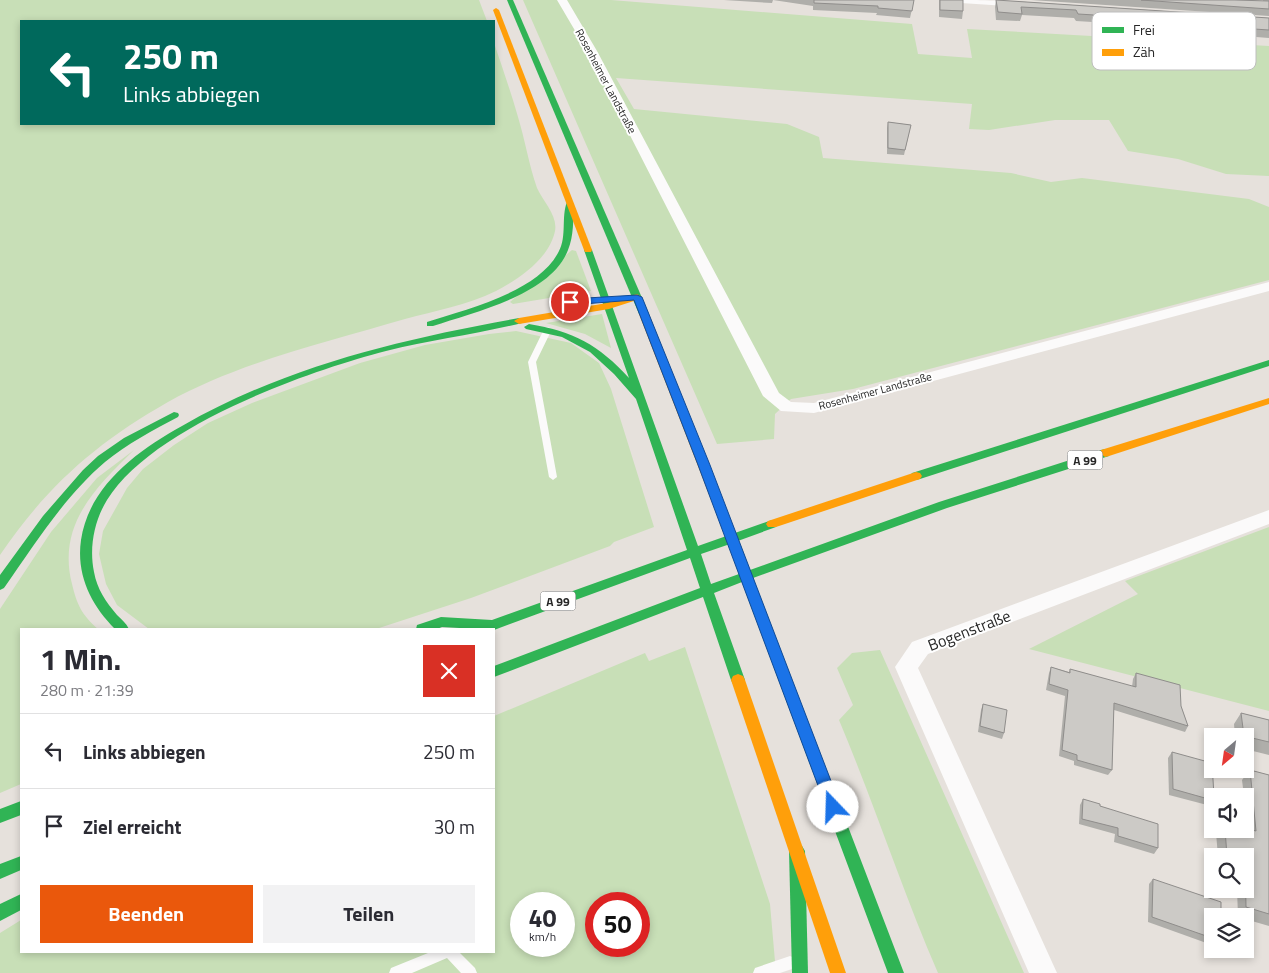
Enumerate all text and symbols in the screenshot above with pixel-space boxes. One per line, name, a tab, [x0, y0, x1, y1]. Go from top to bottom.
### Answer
legend	[1092, 12, 1256, 70]
text: Frei	[1133, 19, 1155, 40]
street label: Rosenheimer Landstraße	[572, 26, 641, 137]
text: 250 m	[123, 29, 219, 83]
icon: left	[40, 40, 105, 105]
text: Zäh	[1133, 41, 1155, 62]
text: Links abbiegen	[123, 77, 260, 111]
pin	[549, 281, 591, 323]
icon: arrive	[556, 288, 584, 316]
street label: Rosenheimer Landstraße	[817, 368, 934, 414]
road number: A 99	[1068, 450, 1102, 470]
road number: A 99	[540, 592, 576, 610]
street label: Bogenstraße	[924, 603, 1014, 657]
text: 1 Min.	[40, 636, 121, 682]
button: close	[423, 645, 475, 697]
text: 280 m · 21:39	[40, 678, 134, 702]
north arrow	[1204, 728, 1254, 778]
map controls	[1204, 728, 1254, 958]
icon: left	[40, 737, 68, 765]
text: Links abbiegen	[83, 737, 206, 766]
text: 250 m	[423, 737, 475, 766]
position arrow	[806, 780, 858, 832]
button: sound	[1204, 788, 1254, 838]
icon: arrive	[40, 812, 68, 840]
text: Ziel erreicht	[83, 812, 181, 841]
text: 30 m	[434, 812, 475, 841]
button: search	[1204, 848, 1254, 898]
button: Beenden	[40, 885, 253, 943]
button: Teilen	[263, 885, 475, 943]
speed limit sign: 50	[585, 892, 650, 957]
text: 40	[528, 899, 557, 937]
button: layers	[1204, 908, 1254, 958]
text: km/h	[529, 927, 556, 946]

